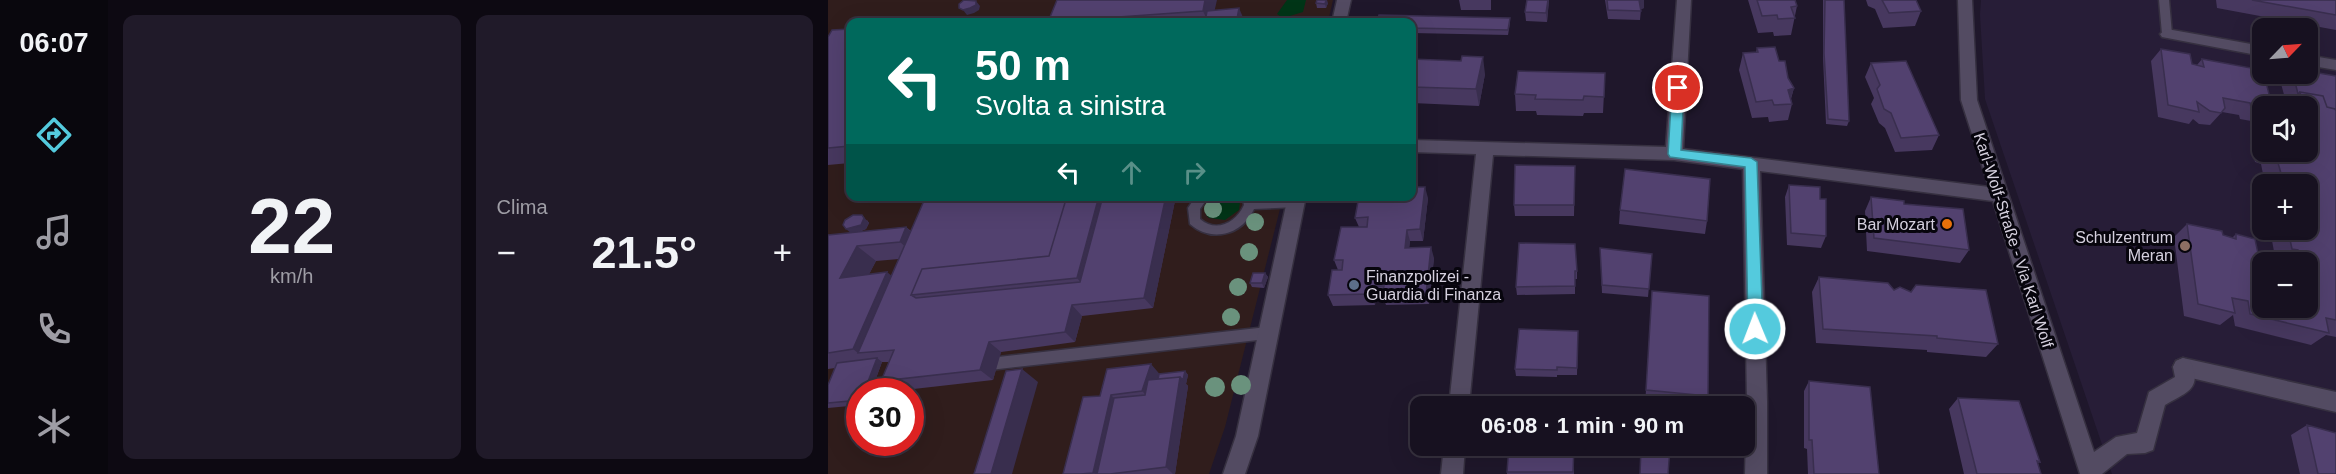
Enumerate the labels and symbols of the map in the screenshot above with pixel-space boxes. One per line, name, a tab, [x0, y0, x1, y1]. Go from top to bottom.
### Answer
north arrow	[2252, 18, 2318, 84]
pin	[1652, 62, 1703, 113]
street label: Karl-Wolf-Straße - Via Karl Wolf	[1971, 131, 2057, 350]
place label: Bar Mozart	[1857, 216, 1936, 233]
marker: Bar Mozart	[1940, 217, 1954, 231]
place label: Schulzentrum Meran	[2075, 229, 2173, 264]
marker: Schulzentrum Meran	[2178, 239, 2192, 253]
place label: Finanzpolizei - Guardia di Finanza	[1366, 268, 1501, 303]
marker: Finanzpolizei - Guardia di Finanza	[1347, 278, 1361, 292]
position arrow	[1723, 297, 1787, 361]
speed limit sign: 30	[846, 378, 924, 456]

